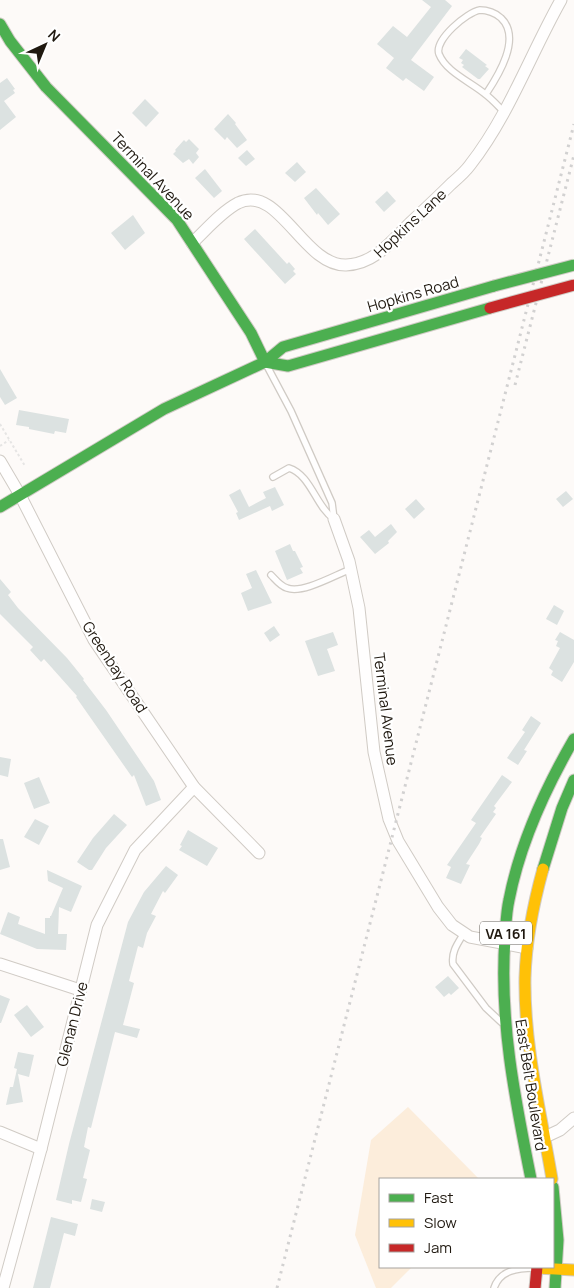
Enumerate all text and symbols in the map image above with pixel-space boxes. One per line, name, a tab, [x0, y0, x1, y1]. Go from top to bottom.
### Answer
north arrow	[20, 20, 70, 70]
text: N	[44, 25, 65, 46]
street label: Terminal Avenue	[107, 127, 199, 225]
street label: Hopkins Lane	[369, 184, 451, 262]
street label: Hopkins Road	[365, 271, 461, 317]
street label: Greenbay Road	[78, 617, 152, 717]
street label: Terminal Avenue	[369, 652, 403, 767]
road number: VA 161	[480, 921, 532, 944]
street label: Glenan Drive	[51, 979, 93, 1069]
street label: East Belt Boulevard	[510, 1018, 552, 1152]
legend	[379, 1178, 554, 1268]
text: Fast	[424, 1187, 453, 1208]
text: Slow	[424, 1212, 457, 1233]
text: Jam	[424, 1237, 452, 1258]

